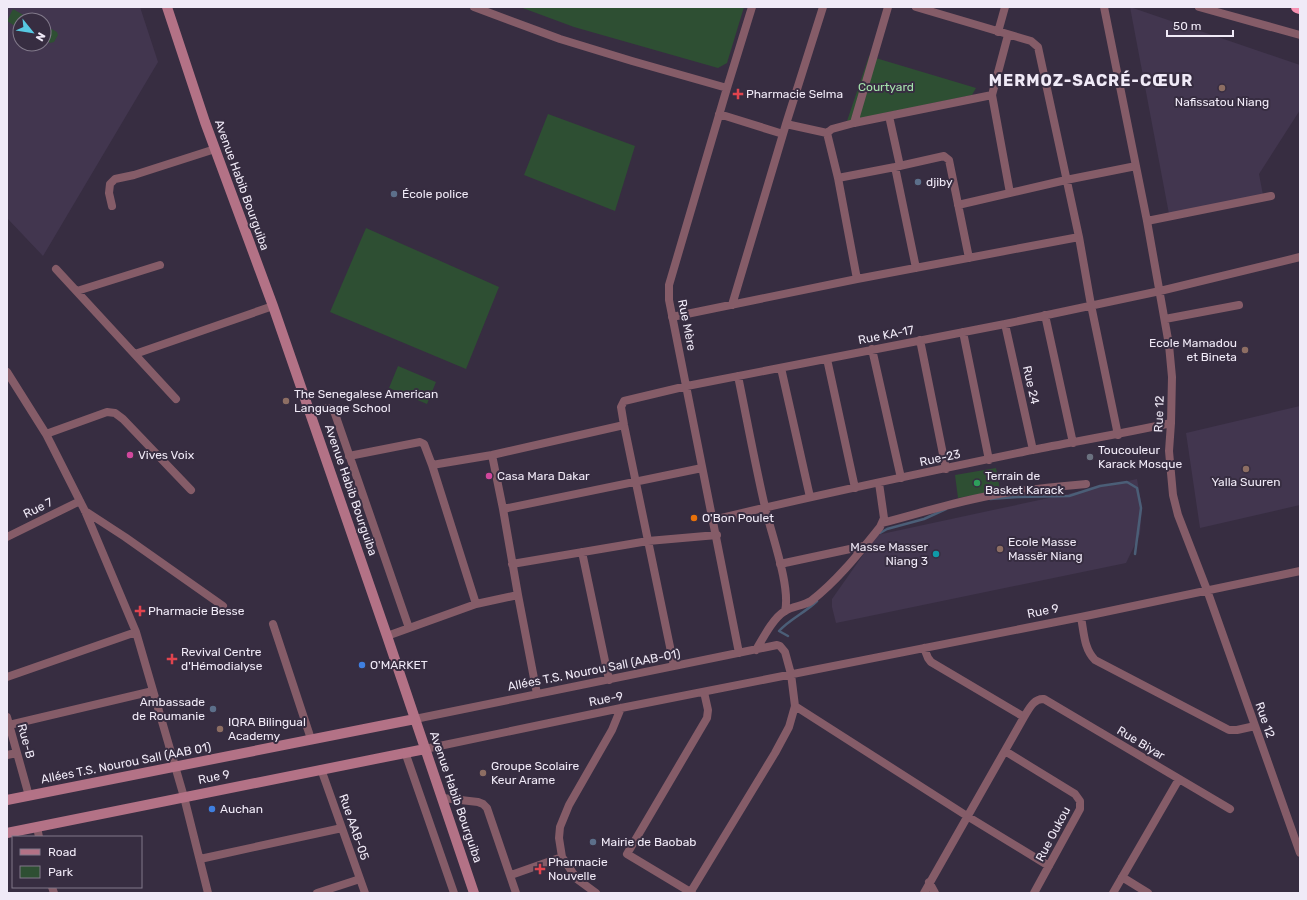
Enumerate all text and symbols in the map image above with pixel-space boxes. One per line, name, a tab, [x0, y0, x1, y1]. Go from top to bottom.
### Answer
north arrow	[12, 12, 52, 52]
scale bar	[1167, 12, 1233, 38]
text: 50 m	[1173, 19, 1201, 33]
text: N	[33, 30, 48, 43]
district label: MERMOZ-SACRÉ-CŒUR	[989, 70, 1193, 90]
park label: Courtyard	[858, 80, 914, 94]
marker: Nafissatou Niang	[1217, 83, 1227, 93]
place label: Pharmacie Selma	[746, 87, 843, 101]
marker: Pharmacie Selma	[733, 89, 743, 99]
place label: Nafissatou Niang	[1175, 95, 1269, 109]
street label: Avenue Habib Bourguiba	[212, 118, 272, 252]
place label: djiby	[926, 175, 953, 189]
marker: djiby	[913, 177, 923, 187]
place label: École police	[402, 187, 469, 201]
marker: École police	[389, 189, 399, 199]
street label: Rue Mère	[675, 298, 699, 352]
street label: Rue KA-17	[857, 323, 915, 347]
place label: Ecole Mamadou et Bineta	[1149, 336, 1237, 364]
marker: Ecole Mamadou et Bineta	[1240, 345, 1250, 355]
street label: Rue 24	[1020, 364, 1042, 406]
place label: The Senegalese American Language School	[294, 387, 438, 415]
street label: Rue 12	[1151, 395, 1167, 433]
marker: The Senegalese American Language School	[281, 396, 291, 406]
street label: Avenue Habib Bourguiba	[322, 423, 380, 557]
place label: Toucouleur Karack Mosque	[1098, 443, 1182, 471]
street label: Rue-23	[918, 447, 962, 469]
place label: Vives Voix	[138, 448, 195, 462]
marker: Vives Voix	[125, 450, 135, 460]
marker: Toucouleur Karack Mosque	[1085, 452, 1095, 462]
marker: Yalla Suuren	[1241, 464, 1251, 474]
place label: Casa Mara Dakar	[497, 469, 590, 483]
place label: Terrain de Basket Karack	[985, 469, 1064, 497]
marker: Casa Mara Dakar	[484, 471, 494, 481]
place label: Yalla Suuren	[1212, 475, 1280, 489]
marker: Terrain de Basket Karack	[972, 478, 982, 488]
street label: Rue 7	[21, 495, 55, 521]
place label: O'Bon Poulet	[702, 511, 774, 525]
marker: O'Bon Poulet	[689, 513, 699, 523]
place label: Ecole Masse Massër Niang	[1008, 535, 1083, 563]
place label: Masse Masser Niang 3	[850, 540, 928, 568]
marker: Ecole Masse Massër Niang	[995, 544, 1005, 554]
marker: Masse Masser Niang 3	[931, 549, 941, 559]
street label: Rue 9	[1026, 601, 1060, 621]
place label: Pharmacie Besse	[148, 604, 245, 618]
marker: Pharmacie Besse	[135, 606, 145, 616]
place label: Revival Centre d'Hémodialyse	[181, 645, 263, 673]
street label: Allées T.S. Nourou Sall (AAB-01)	[506, 646, 682, 694]
marker: Revival Centre d'Hémodialyse	[166, 653, 178, 665]
place label: O'MARKET	[370, 658, 428, 672]
marker: O'MARKET	[357, 660, 367, 670]
street label: Rue-9	[588, 689, 624, 709]
place label: Ambassade de Roumanie	[132, 695, 205, 723]
street label: Rue 12	[1252, 700, 1278, 740]
marker: Ambassade de Roumanie	[208, 704, 218, 714]
place label: IQRA Bilingual Academy	[228, 715, 306, 743]
street label: Rue-B	[15, 722, 37, 760]
street label: Rue Biyar	[1115, 723, 1168, 763]
marker: IQRA Bilingual Academy	[215, 724, 225, 734]
street label: Avenue Habib Bourguiba	[427, 730, 485, 864]
street label: Allées T.S. Nourou Sall (AAB 01)	[40, 740, 212, 786]
place label: Groupe Scolaire Keur Arame	[491, 759, 579, 787]
street label: Rue 9	[197, 767, 231, 787]
marker: Groupe Scolaire Keur Arame	[478, 768, 488, 778]
street label: Rue AAB-05	[336, 792, 372, 862]
place label: Auchan	[220, 802, 263, 816]
marker: Auchan	[207, 804, 217, 814]
street label: Rue Oukou	[1033, 804, 1073, 864]
place label: Mairie de Baobab	[601, 835, 696, 849]
legend	[12, 836, 142, 888]
marker: Mairie de Baobab	[588, 837, 598, 847]
text: Road	[48, 845, 76, 859]
place label: Pharmacie Nouvelle	[548, 855, 608, 883]
marker: Pharmacie Nouvelle	[535, 864, 545, 874]
text: Park	[48, 865, 74, 879]

